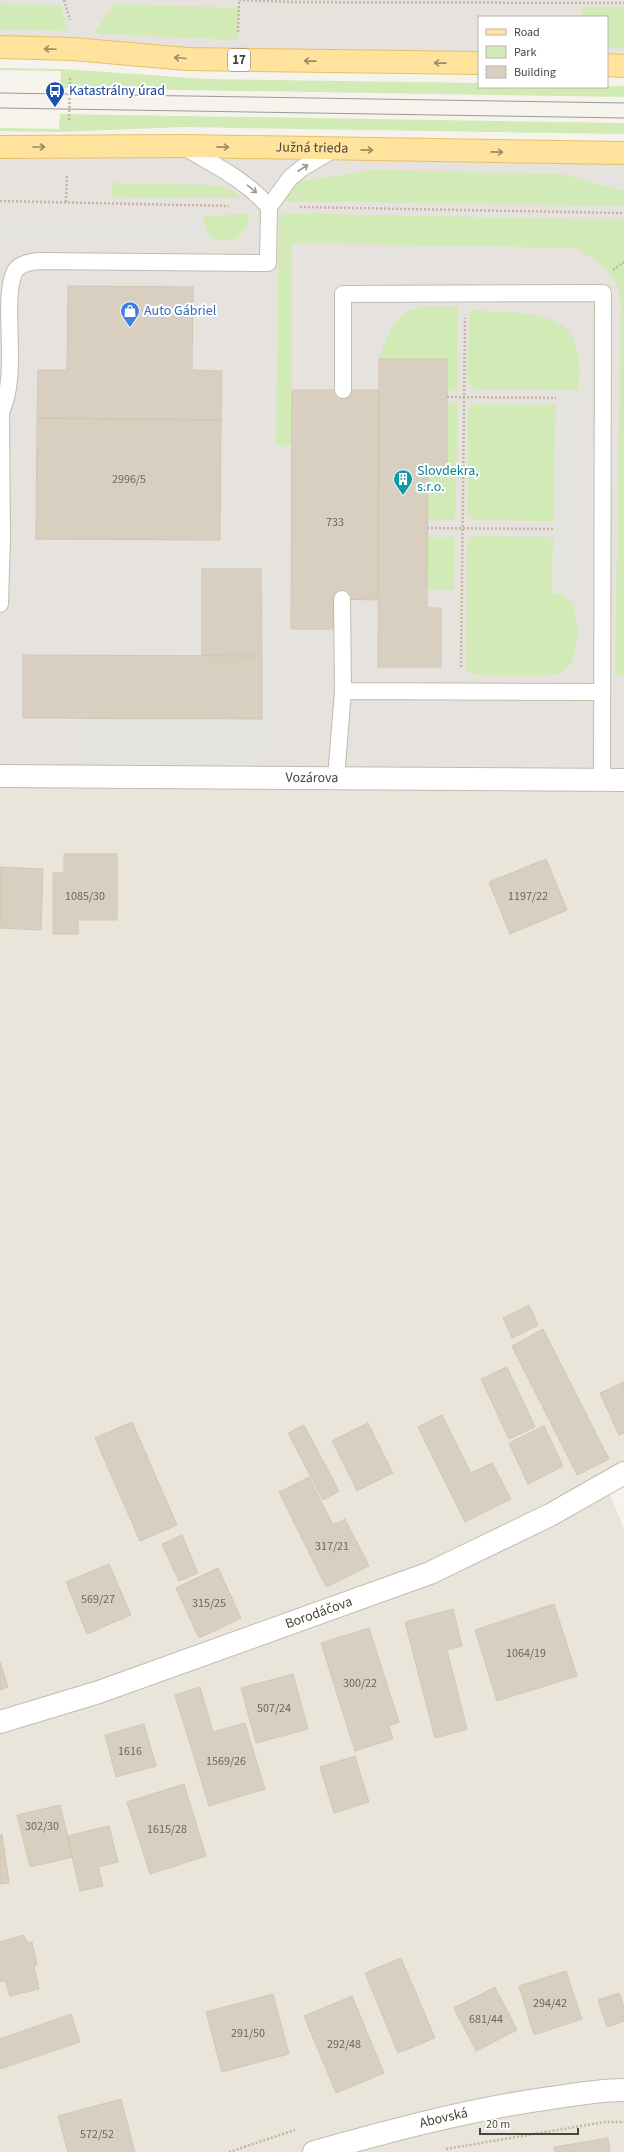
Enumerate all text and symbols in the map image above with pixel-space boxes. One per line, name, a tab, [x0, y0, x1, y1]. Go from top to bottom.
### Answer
legend	[478, 16, 608, 88]
text: Road	[514, 24, 540, 41]
text: Park	[514, 44, 536, 61]
one-way arrow	[44, 45, 57, 52]
road number: 17	[228, 49, 250, 71]
one-way arrow	[174, 55, 187, 62]
one-way arrow	[304, 57, 317, 65]
one-way arrow	[434, 59, 447, 67]
text: Building	[514, 64, 556, 81]
bus stop icon: Katastrálny úrad	[44, 80, 66, 108]
place label: Katastrálny úrad	[69, 81, 165, 101]
street label: Južná trieda	[275, 137, 348, 159]
one-way arrow	[32, 143, 45, 151]
one-way arrow	[216, 143, 229, 151]
one-way arrow	[360, 146, 373, 154]
one-way arrow	[490, 148, 503, 156]
one-way arrow	[298, 163, 309, 172]
one-way arrow	[247, 185, 257, 194]
shop icon: Auto Gábriel	[119, 300, 141, 328]
place label: Auto Gábriel	[144, 301, 217, 321]
place label: Slovdekra, s.r.o.	[417, 461, 479, 497]
building icon: Slovdekra, s.r.o.	[392, 468, 414, 496]
house number: 2996/5	[112, 471, 146, 488]
house number: 733	[326, 514, 344, 531]
street label: Vozárova	[286, 768, 338, 788]
house number: 1085/30	[65, 888, 105, 905]
house number: 1197/22	[508, 888, 548, 905]
house number: 317/21	[315, 1538, 349, 1555]
house number: 569/27	[81, 1591, 115, 1608]
street label: Borodáčova	[282, 1592, 355, 1634]
house number: 315/25	[192, 1595, 226, 1612]
house number: 1064/19	[506, 1645, 546, 1662]
house number: 300/22	[343, 1675, 377, 1692]
house number: 507/24	[257, 1700, 291, 1717]
house number: 1616	[118, 1743, 142, 1760]
house number: 1569/26	[206, 1753, 246, 1770]
house number: 302/30	[25, 1818, 59, 1835]
house number: 1615/28	[147, 1821, 187, 1838]
house number: 294/42	[533, 1995, 567, 2012]
house number: 681/44	[469, 2011, 503, 2028]
house number: 291/50	[231, 2025, 265, 2042]
house number: 292/48	[327, 2036, 361, 2053]
street label: Abovská	[417, 2103, 470, 2134]
scale bar	[480, 2110, 578, 2136]
text: 20 m	[486, 2116, 510, 2133]
house number: 572/52	[80, 2126, 114, 2143]

